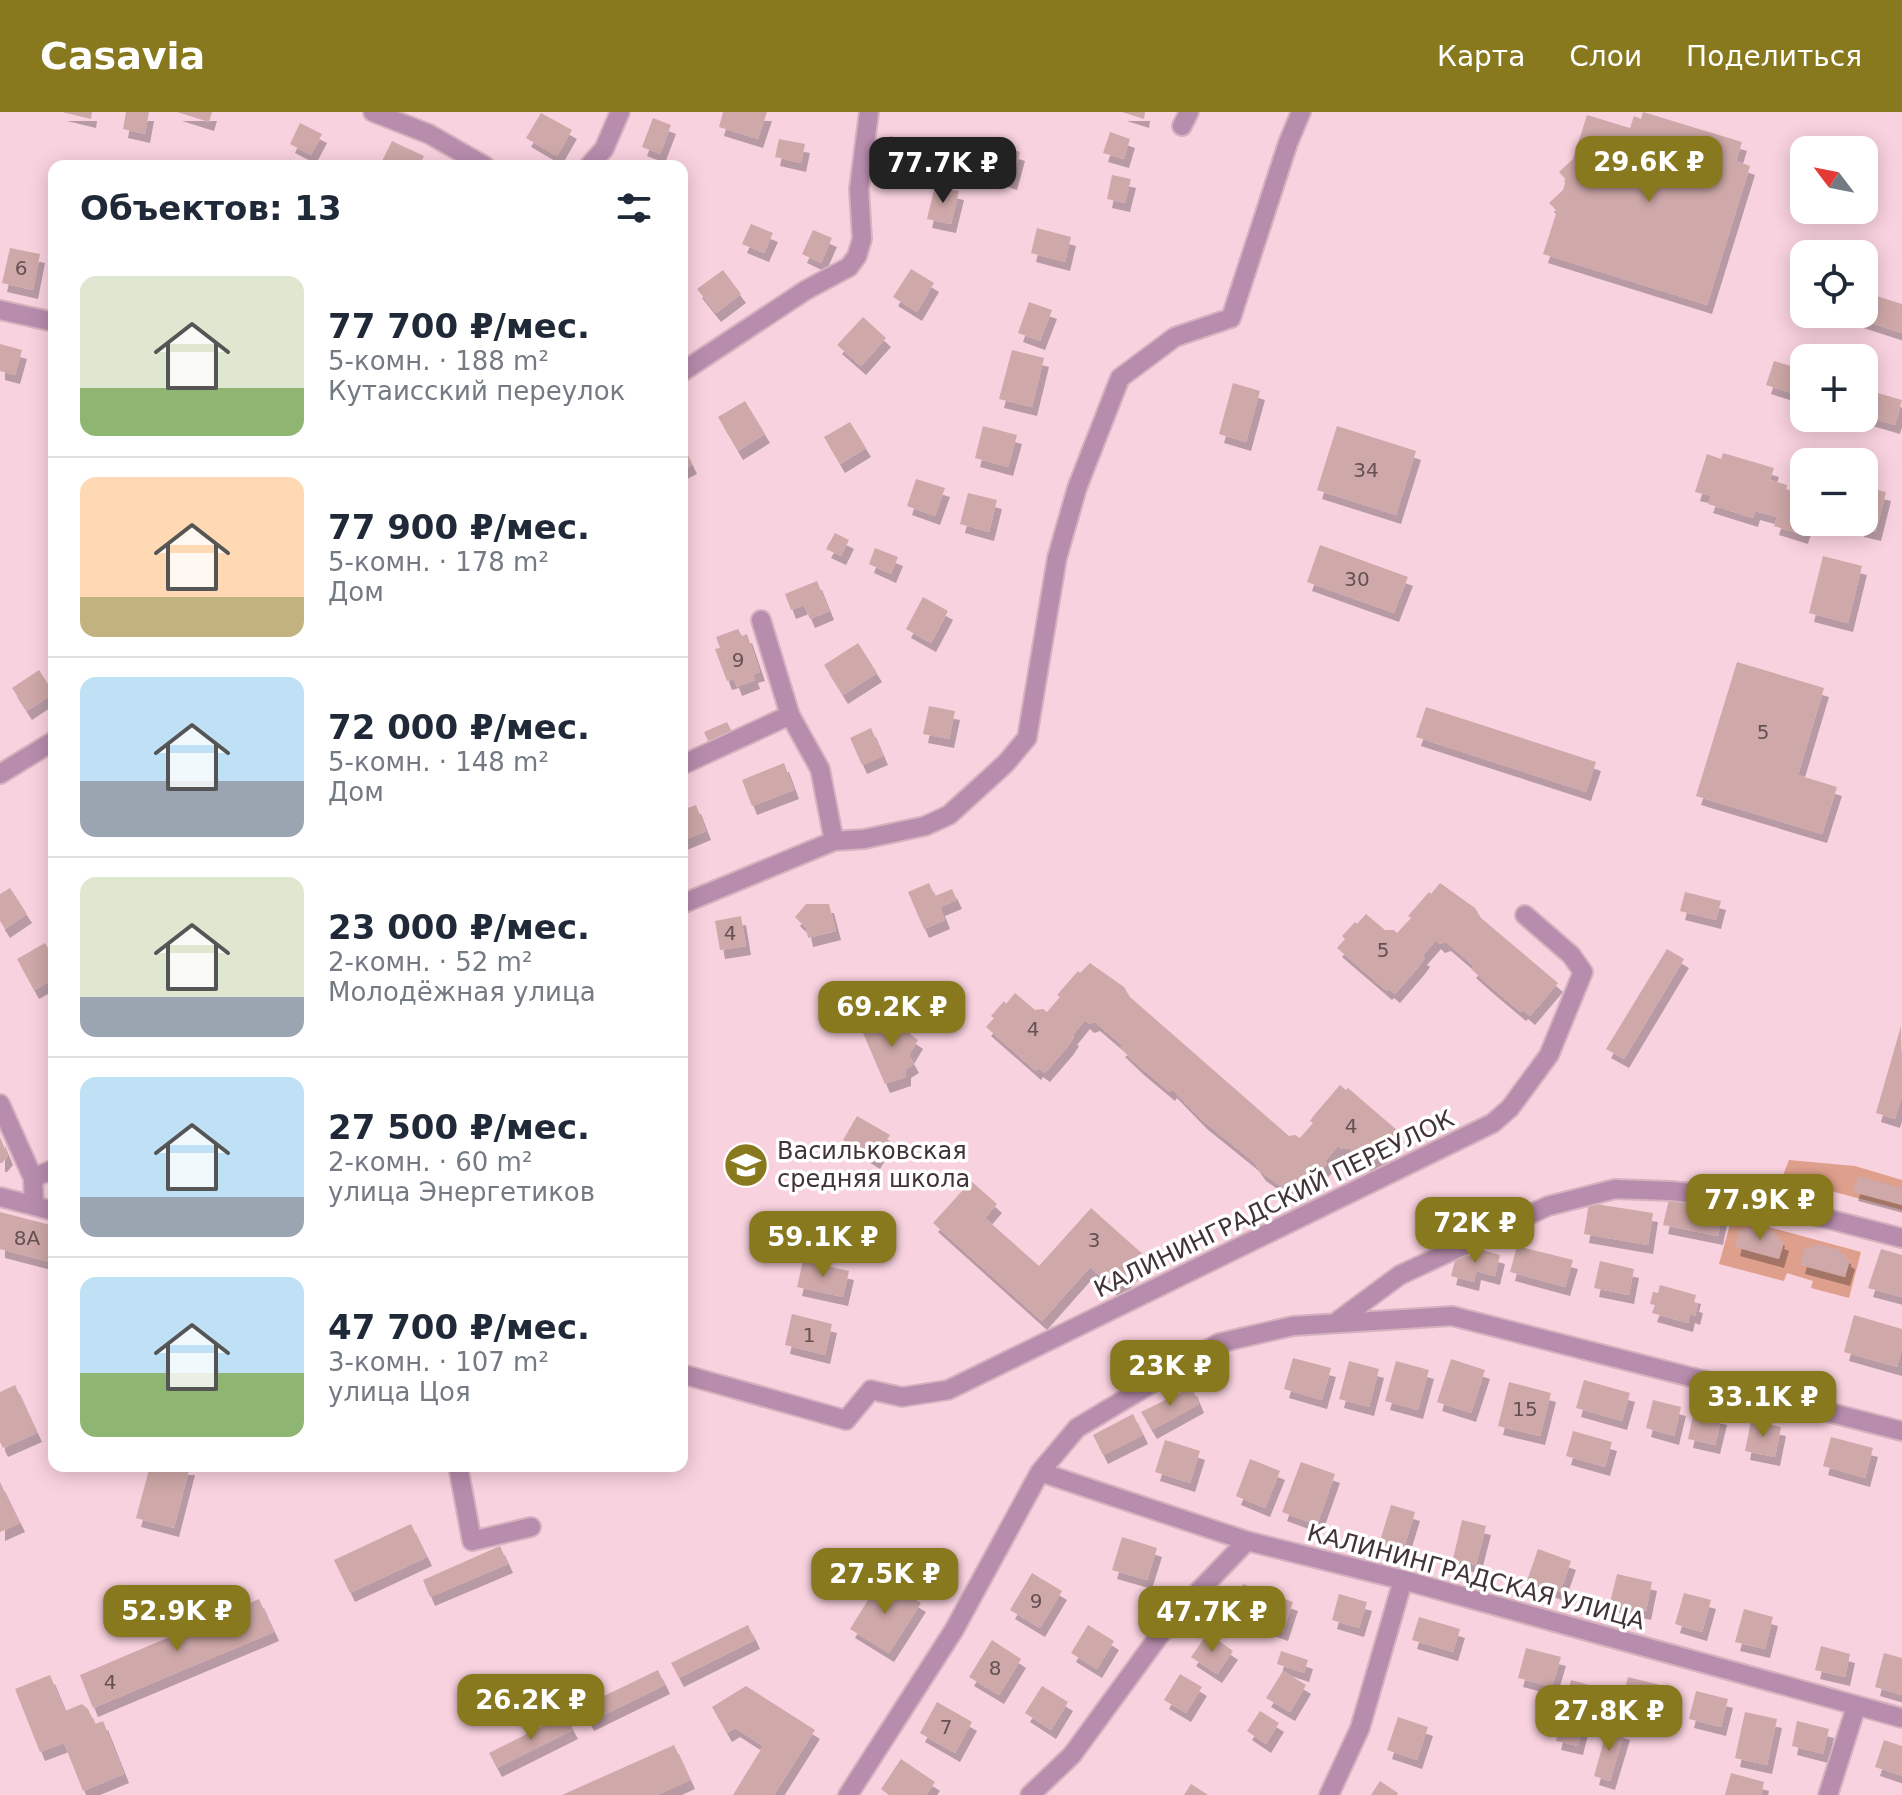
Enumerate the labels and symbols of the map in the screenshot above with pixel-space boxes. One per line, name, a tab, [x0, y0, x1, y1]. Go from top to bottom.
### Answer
pin: 29.6K ₽	[1575, 136, 1723, 204]
north arrow	[1790, 136, 1878, 224]
pin: 77.7K ₽	[869, 137, 1017, 205]
house number: 6	[15, 256, 27, 280]
house number: 34	[1353, 458, 1379, 482]
house number: 30	[1344, 567, 1370, 591]
house number: 9	[732, 648, 744, 672]
house number: 5	[1757, 720, 1769, 744]
house number: 4	[724, 921, 736, 945]
house number: 5	[1377, 938, 1389, 962]
pin: 69.2K ₽	[818, 981, 966, 1049]
house number: 4	[1027, 1017, 1039, 1041]
street label: КАЛИНИНГРАДСКИЙ ПЕРЕУЛОК	[1089, 1104, 1458, 1304]
house number: 4	[1345, 1114, 1357, 1138]
place label: Васильковская средняя школа	[777, 1137, 970, 1193]
school or university icon: Васильковская средняя школа	[722, 1141, 770, 1189]
pin: 77.9K ₽	[1686, 1174, 1834, 1242]
pin: 72K ₽	[1419, 1197, 1531, 1265]
pin: 59.1K ₽	[749, 1211, 897, 1279]
house number: 8А	[14, 1226, 41, 1250]
house number: 3	[1088, 1228, 1100, 1252]
house number: 1	[803, 1323, 815, 1347]
pin: 23K ₽	[1114, 1340, 1226, 1408]
pin: 33.1K ₽	[1689, 1371, 1837, 1439]
house number: 15	[1512, 1397, 1538, 1421]
street label: КАЛИНИНГРАДСКАЯ УЛИЦА	[1304, 1518, 1648, 1636]
pin: 27.5K ₽	[811, 1548, 959, 1616]
pin: 52.9K ₽	[103, 1585, 251, 1653]
pin: 47.7K ₽	[1138, 1586, 1286, 1654]
house number: 9	[1030, 1589, 1042, 1613]
house number: 8	[989, 1656, 1001, 1680]
house number: 4	[104, 1670, 116, 1694]
pin: 26.2K ₽	[457, 1674, 605, 1742]
pin: 27.8K ₽	[1535, 1685, 1683, 1753]
house number: 7	[940, 1715, 952, 1739]

